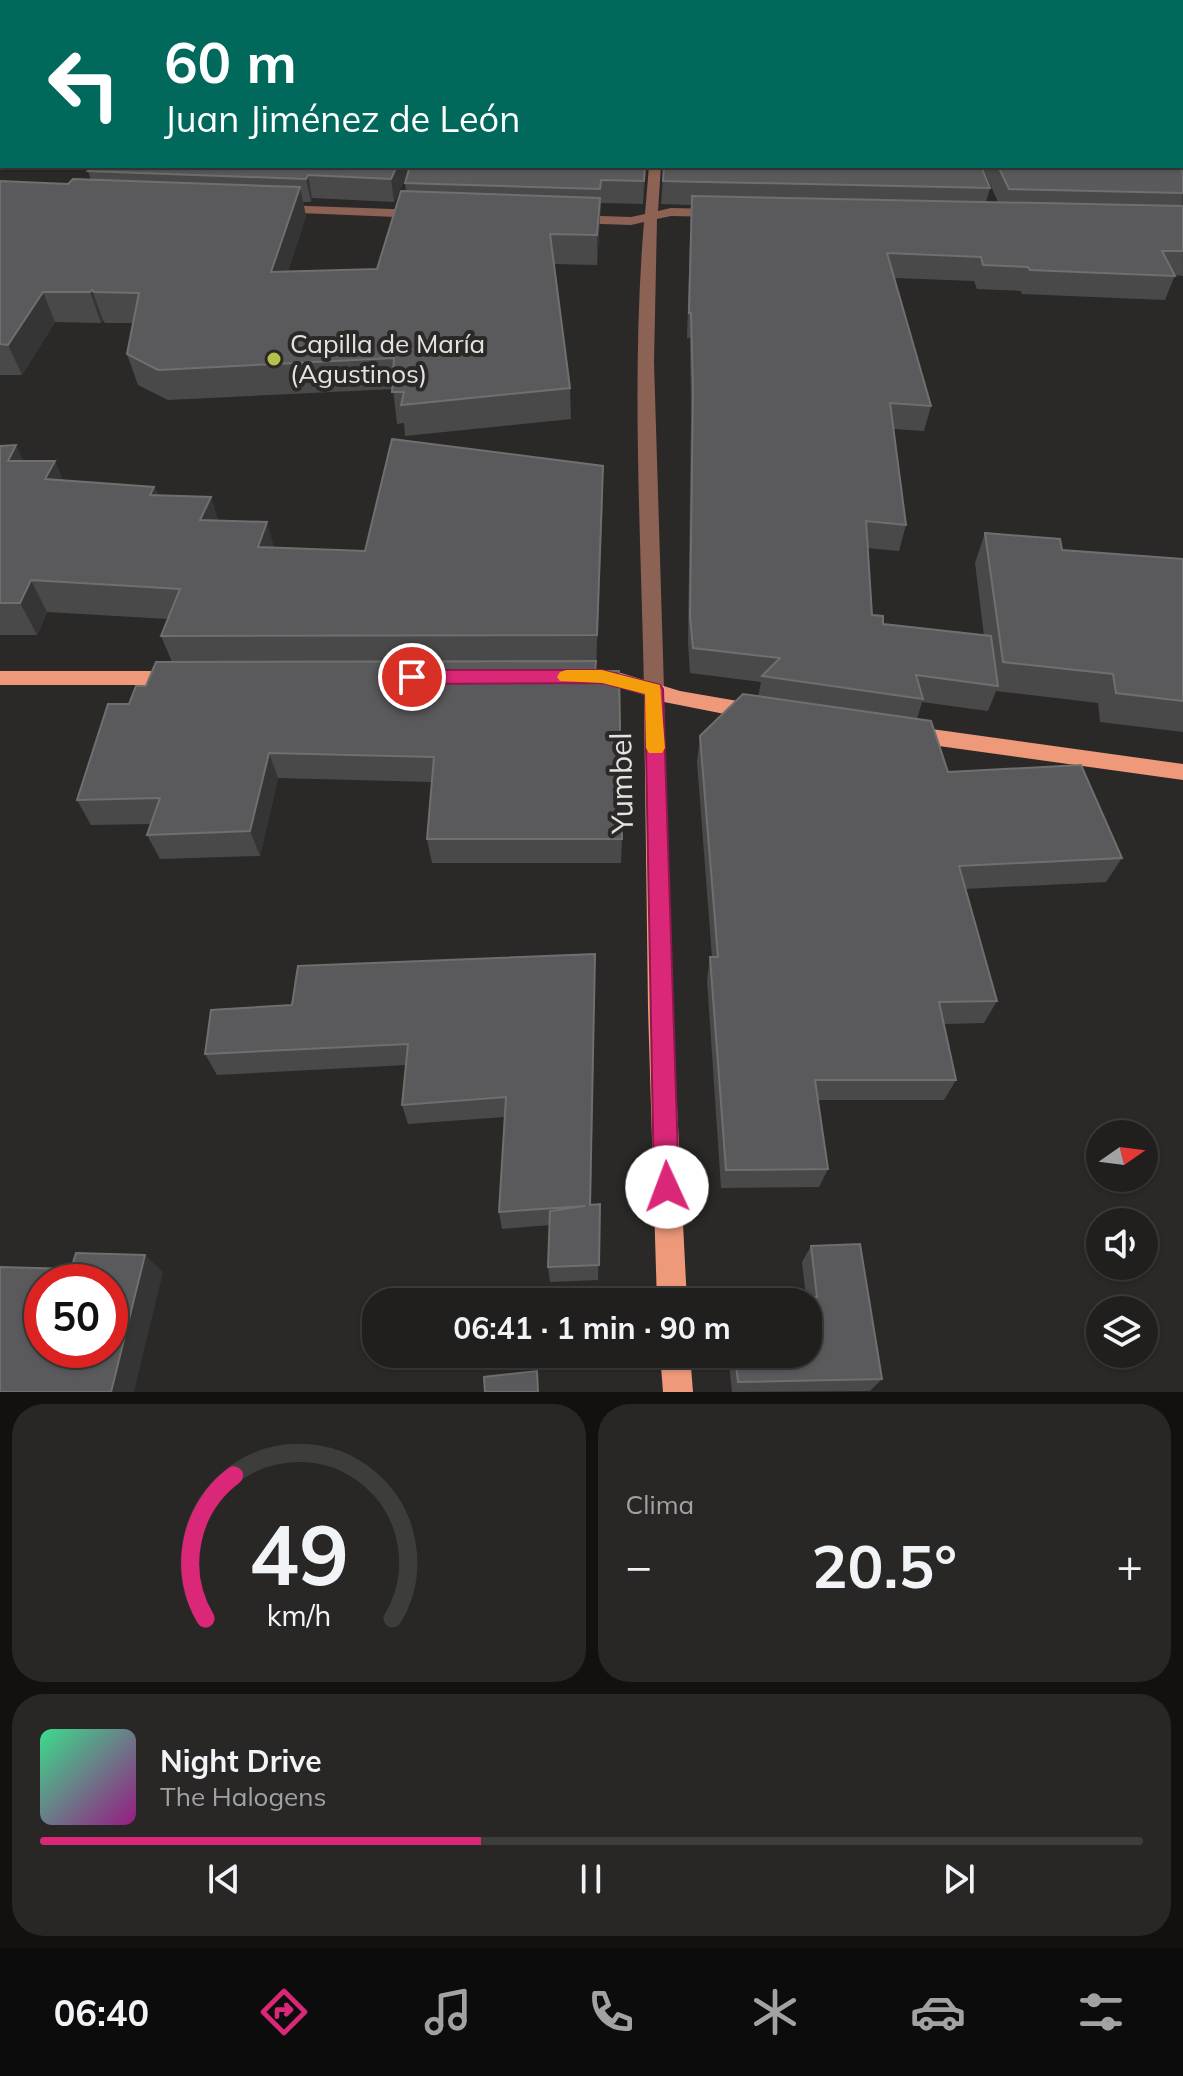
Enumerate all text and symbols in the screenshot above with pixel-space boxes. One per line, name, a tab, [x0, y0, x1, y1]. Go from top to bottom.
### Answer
text: 60 m	[164, 27, 297, 97]
icon: left	[32, 32, 136, 136]
text: Juan Jiménez de León	[164, 96, 520, 141]
place label: Capilla de María (Agustinos)	[290, 327, 485, 390]
marker: Capilla de María (Agustinos)	[265, 350, 283, 368]
pin	[378, 643, 446, 711]
icon: arrive	[390, 655, 434, 699]
street label: Yumbel	[601, 732, 641, 835]
north arrow	[1086, 1120, 1158, 1192]
map controls	[1086, 1120, 1158, 1368]
position arrow	[625, 1145, 709, 1229]
button: sound	[1086, 1208, 1158, 1280]
speed limit sign: 50	[24, 1264, 128, 1368]
button: layers	[1086, 1296, 1158, 1368]
text: 06:41 · 1 min · 90 m	[453, 1309, 731, 1347]
text: Clima	[626, 1488, 694, 1521]
text: 49	[249, 1501, 349, 1606]
text: 20.5°	[811, 1528, 957, 1603]
text: −	[626, 1538, 652, 1593]
text: +	[1117, 1538, 1143, 1593]
text: km/h	[266, 1597, 331, 1633]
text: Night Drive	[160, 1742, 322, 1780]
text: The Halogens	[160, 1780, 326, 1813]
icon: previous	[202, 1857, 246, 1901]
icon: pause	[569, 1857, 613, 1901]
icon: next	[937, 1857, 981, 1901]
icon: directions	[256, 1984, 312, 2040]
icon: music	[420, 1984, 476, 2040]
icon: phone	[583, 1984, 639, 2040]
icon: climate	[747, 1984, 803, 2040]
icon: car	[910, 1984, 966, 2040]
icon: filters	[1073, 1984, 1129, 2040]
text: 06:40	[54, 1990, 149, 2035]

